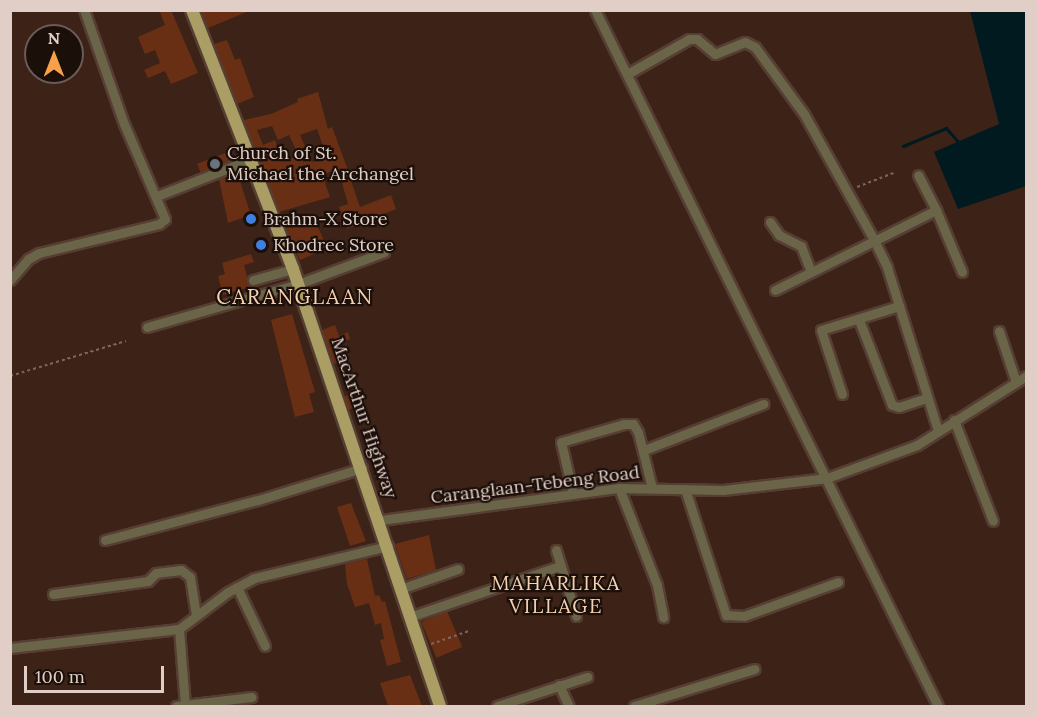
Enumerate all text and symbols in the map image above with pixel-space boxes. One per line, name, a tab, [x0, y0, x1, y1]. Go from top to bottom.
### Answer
north arrow	[24, 24, 84, 84]
text: N	[48, 28, 60, 48]
place label: Church of St. Michael the Archangel	[227, 143, 414, 186]
marker: Church of St. Michael the Archangel	[208, 157, 222, 171]
place label: Brahm-X Store	[263, 208, 387, 230]
marker: Brahm-X Store	[244, 212, 258, 226]
place label: Khodrec Store	[273, 234, 394, 256]
marker: Khodrec Store	[254, 238, 268, 252]
district label: CARANGLAAN	[216, 284, 374, 310]
street label: MacArthur Highway	[326, 335, 402, 501]
street label: Caranglaan-Tebeng Road	[429, 461, 641, 509]
district label: MAHARLIKA VILLAGE	[491, 571, 621, 618]
scale bar	[27, 654, 166, 692]
text: 100 m	[35, 665, 85, 688]

